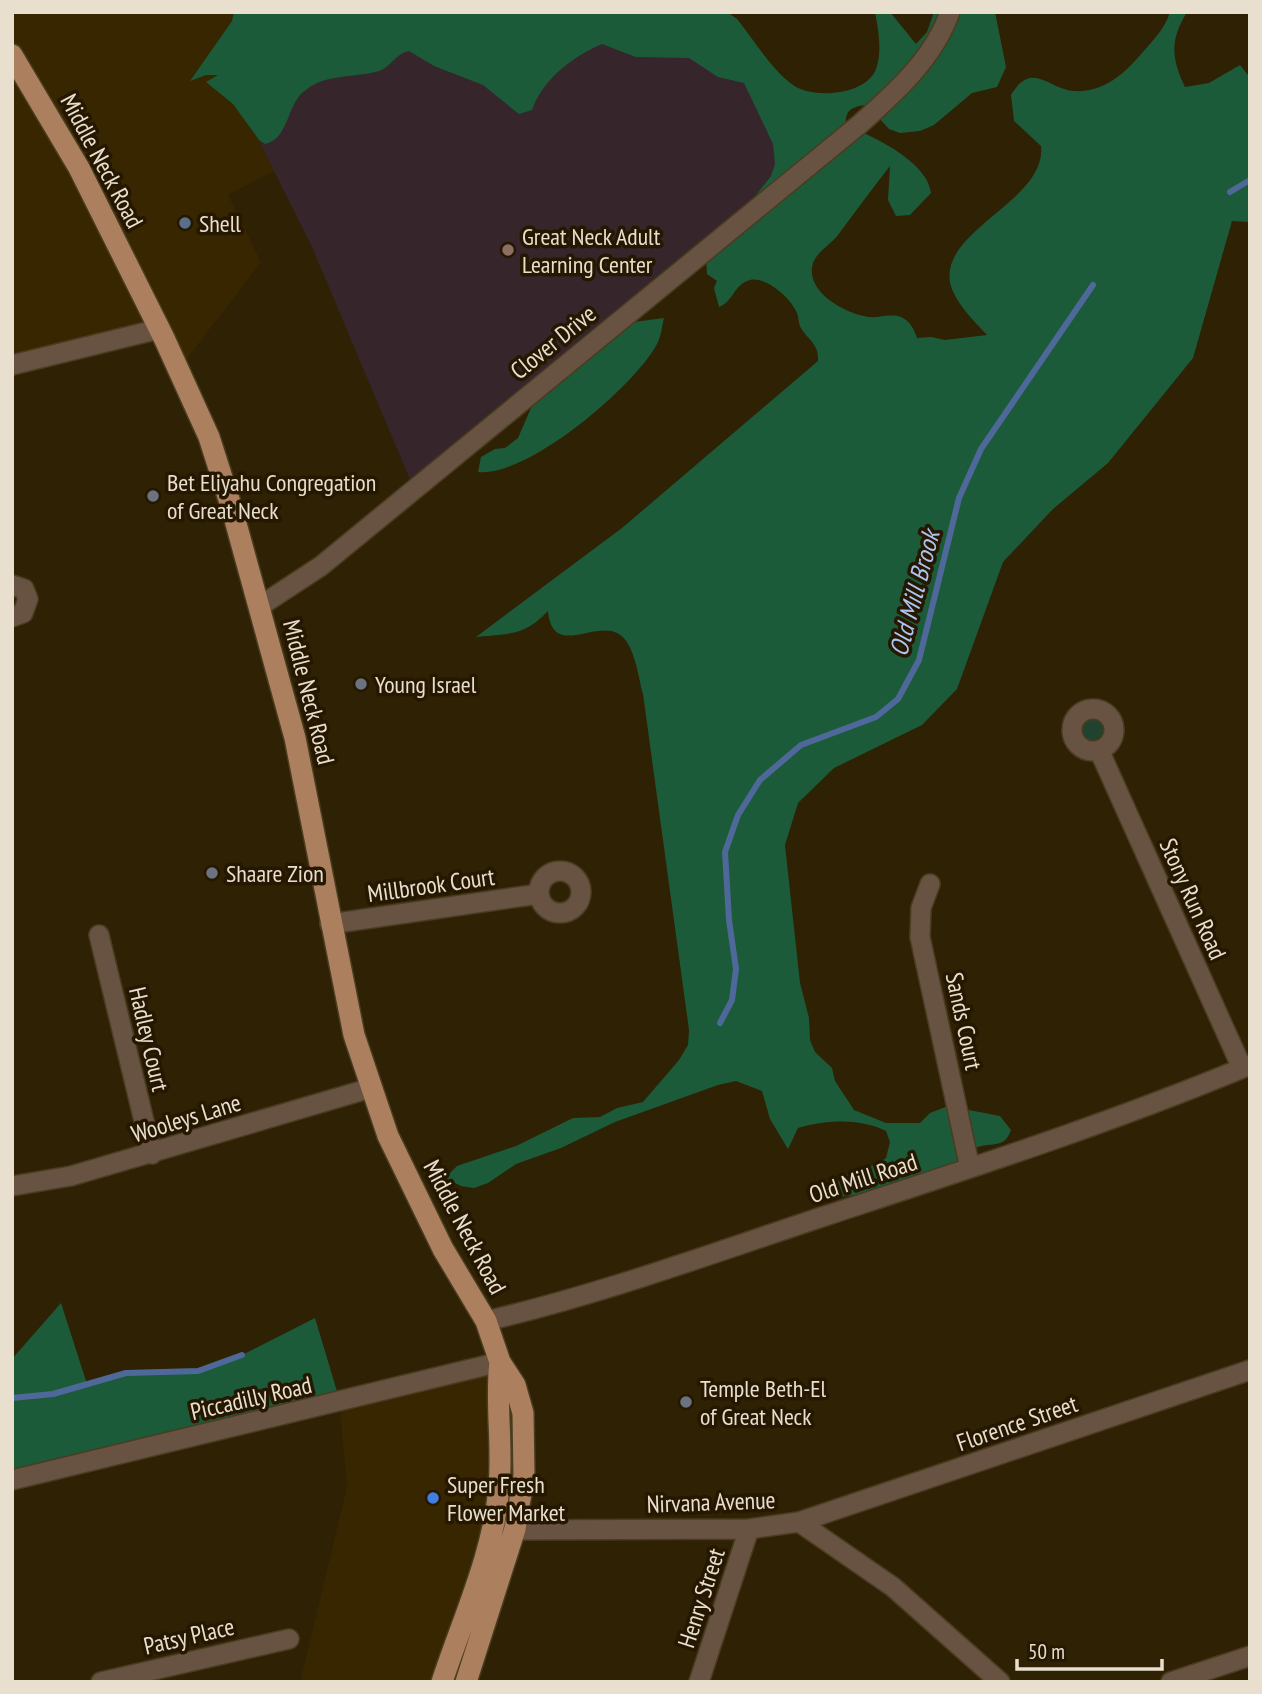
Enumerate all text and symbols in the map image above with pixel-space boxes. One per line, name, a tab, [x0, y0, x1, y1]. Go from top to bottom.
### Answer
street label: Middle Neck Road	[54, 88, 150, 234]
place label: Shell	[199, 208, 241, 239]
marker: Shell	[177, 215, 193, 231]
place label: Great Neck Adult Learning Center	[522, 221, 661, 280]
marker: Great Neck Adult Learning Center	[500, 242, 516, 258]
street label: Clover Drive	[504, 298, 602, 386]
place label: Bet Eliyahu Congregation of Great Neck	[167, 467, 376, 526]
marker: Bet Eliyahu Congregation of Great Neck	[145, 488, 161, 504]
water label: Old Mill Brook	[881, 524, 947, 660]
street label: Middle Neck Road	[276, 617, 342, 767]
place label: Young Israel	[375, 669, 477, 700]
marker: Young Israel	[353, 676, 369, 692]
street label: Stony Run Road	[1153, 834, 1233, 964]
place label: Shaare Zion	[226, 858, 324, 889]
street label: Millbrook Court	[365, 861, 497, 909]
marker: Shaare Zion	[204, 865, 220, 881]
street label: Sands Court	[939, 969, 990, 1073]
street label: Hadley Court	[122, 984, 176, 1095]
street label: Wooleys Lane	[127, 1087, 245, 1149]
street label: Old Mill Road	[805, 1146, 921, 1210]
street label: Middle Neck Road	[417, 1154, 513, 1300]
street label: Piccadilly Road	[187, 1369, 315, 1427]
place label: Temple Beth-El of Great Neck	[700, 1373, 826, 1432]
street label: Florence Street	[953, 1388, 1082, 1458]
marker: Temple Beth-El of Great Neck	[678, 1394, 694, 1410]
place label: Super Fresh Flower Market	[447, 1469, 566, 1528]
street label: Nirvana Avenue	[646, 1484, 776, 1520]
marker: Super Fresh Flower Market	[425, 1490, 441, 1506]
street label: Henry Street	[670, 1544, 732, 1652]
street label: Patsy Place	[141, 1611, 237, 1661]
scale bar	[1017, 1628, 1162, 1672]
text: 50 m	[1028, 1638, 1065, 1665]

